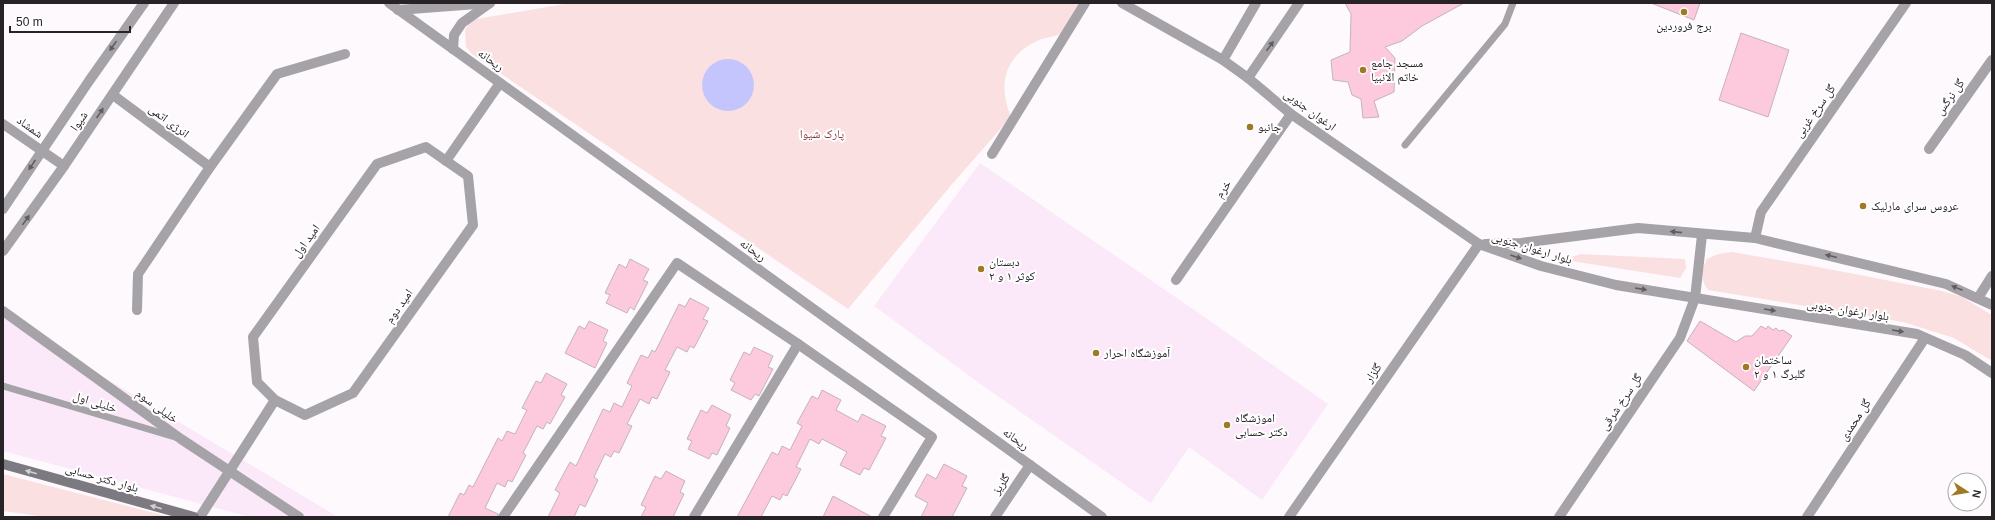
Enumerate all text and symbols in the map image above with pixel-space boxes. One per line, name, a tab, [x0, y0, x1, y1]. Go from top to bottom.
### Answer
marker: برج فروردین	[1679, 7, 1689, 17]
scale bar	[10, 8, 130, 34]
text: 50 m	[16, 15, 43, 29]
place label: برج فروردین	[1656, 19, 1712, 33]
one-way arrow	[1266, 40, 1274, 51]
one-way arrow	[109, 41, 117, 52]
street label: ریحانه	[475, 46, 507, 74]
place label: مسجد جامع خاتم الانبیا	[1371, 56, 1423, 85]
marker: مسجد جامع خاتم الانبیا	[1358, 65, 1368, 75]
street label: گل نرگس	[1933, 76, 1967, 118]
street label: گل سرخ غربی	[1792, 82, 1839, 140]
street label: ارغوان جنوبی	[1281, 87, 1339, 134]
street label: انرژی اتمی	[146, 101, 192, 141]
street label: شیوا	[67, 108, 91, 134]
one-way arrow	[96, 108, 104, 118]
street label: شمشاد	[14, 113, 46, 141]
place label: جانبو	[1258, 120, 1281, 134]
marker: جانبو	[1245, 122, 1255, 132]
park label: پارک شیوا	[800, 127, 845, 141]
one-way arrow	[28, 160, 36, 170]
street label: خرم	[1212, 177, 1235, 201]
place label: عروس سرای مارلیک	[1871, 199, 1959, 213]
marker: عروس سرای مارلیک	[1858, 201, 1868, 211]
one-way arrow	[22, 214, 30, 225]
street label: امید اول	[289, 222, 323, 260]
street label: بلوار ارغوان جنوبی	[1490, 229, 1574, 267]
one-way arrow	[1670, 229, 1682, 236]
street label: ریحانه	[737, 236, 769, 264]
one-way arrow	[1825, 253, 1837, 259]
one-way arrow	[1510, 254, 1522, 260]
place label: دبستان کوثر ۱ و ۲	[989, 255, 1035, 283]
marker: دبستان کوثر ۱ و ۲	[976, 264, 986, 274]
one-way arrow	[1952, 285, 1963, 291]
street label: امید دوم	[382, 286, 417, 326]
one-way arrow	[1635, 286, 1647, 292]
street label: بلوار ارغوان جنوبی	[1806, 297, 1890, 324]
one-way arrow	[1764, 307, 1776, 313]
one-way arrow	[1892, 328, 1904, 334]
place label: آموزشگاه احرار	[1103, 346, 1171, 360]
marker: آموزشگاه احرار	[1091, 348, 1101, 358]
place label: ساختمان گلبرگ ۱ و ۲	[1754, 353, 1805, 381]
street label: گلزار	[1361, 361, 1385, 386]
marker: ساختمان گلبرگ ۱ و ۲	[1741, 362, 1751, 372]
street label: گل سرخ شرقی	[1597, 371, 1645, 433]
street label: خلیلی سوم	[133, 386, 181, 427]
street label: خلیلی اول	[71, 389, 119, 416]
street label: گل محمدی	[1836, 396, 1874, 443]
place label: اموزشگاه دکتر حسابی	[1235, 411, 1288, 439]
marker: اموزشگاه دکتر حسابی	[1222, 420, 1232, 430]
street label: ریحانه	[1000, 425, 1032, 453]
street label: بلوار دکتر حسابی	[64, 461, 140, 495]
one-way arrow	[25, 469, 37, 475]
street label: گلریز	[989, 471, 1013, 498]
north arrow	[1947, 472, 1987, 512]
text: N	[1970, 489, 1983, 499]
one-way arrow	[150, 503, 162, 509]

